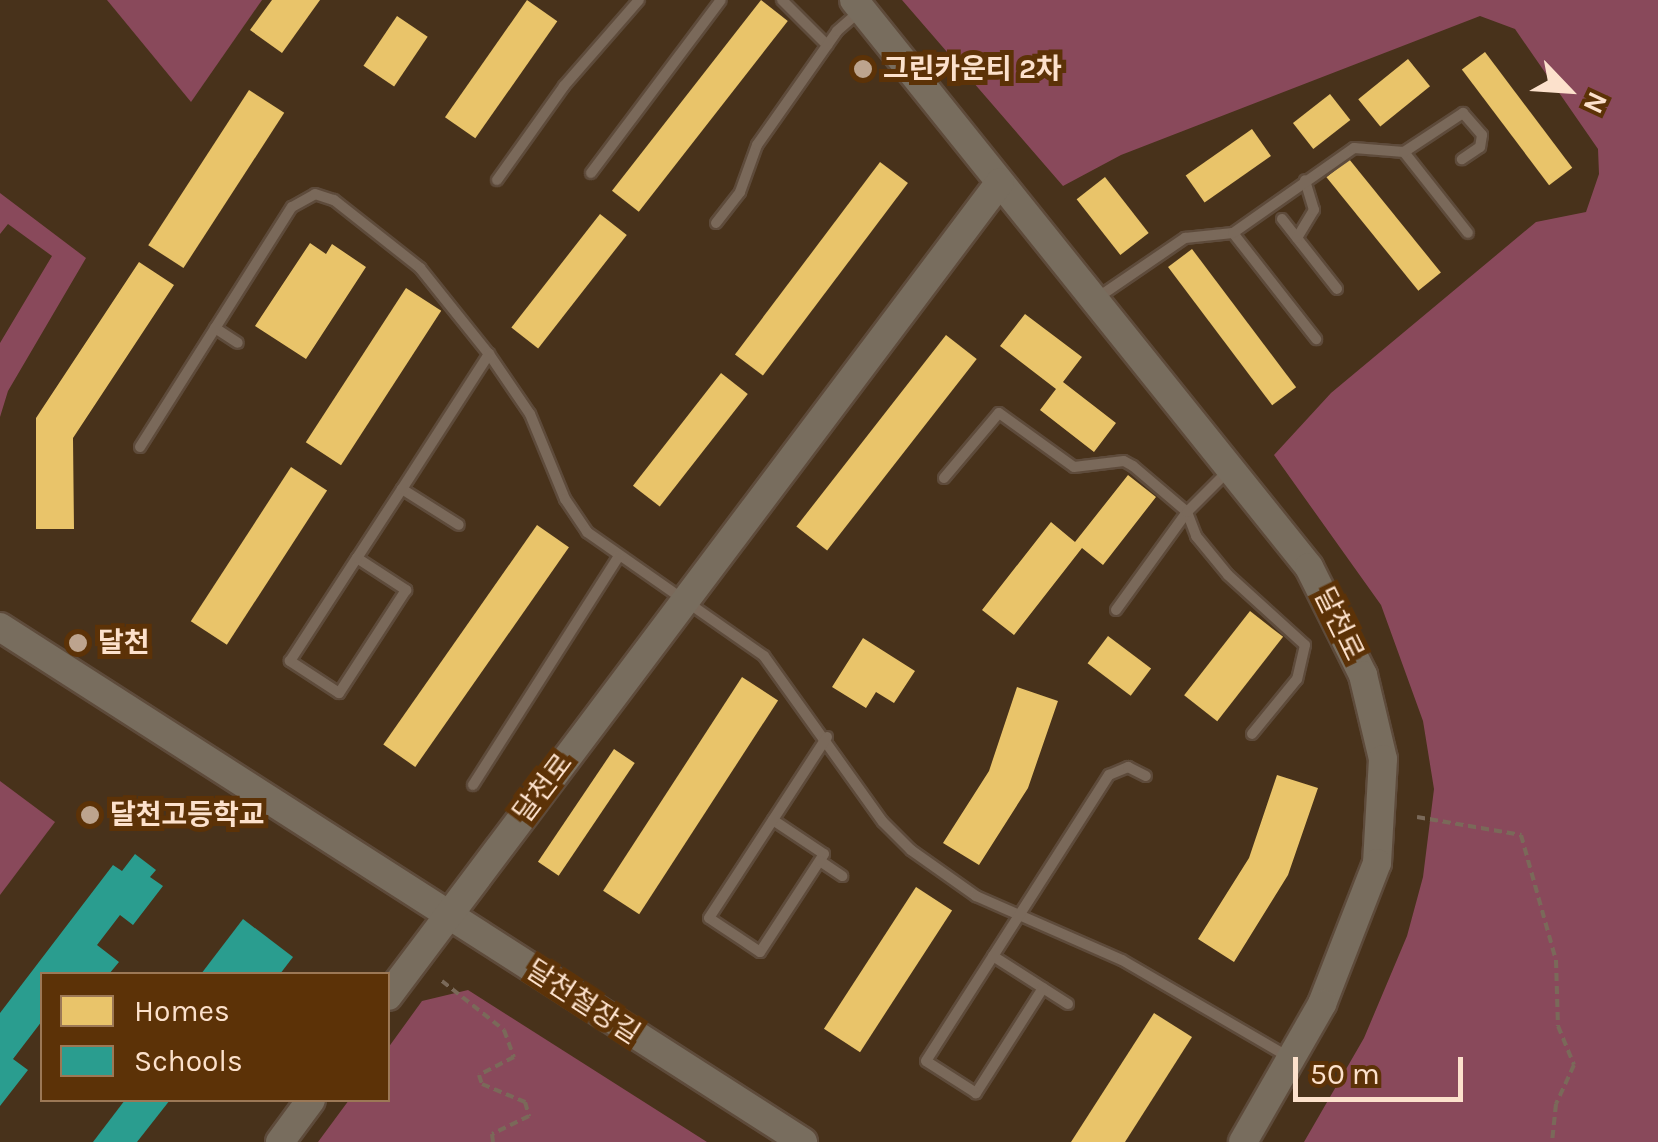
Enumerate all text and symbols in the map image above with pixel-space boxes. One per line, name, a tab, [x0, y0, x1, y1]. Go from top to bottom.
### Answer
north arrow	[1518, 40, 1618, 140]
place label: 그린카운티 2차	[883, 52, 1062, 86]
marker: 그린카운티 2차	[852, 58, 874, 80]
text: N	[1576, 87, 1615, 119]
street label: 달천로	[1307, 582, 1371, 666]
place label: 달천	[98, 626, 150, 660]
marker: 달천	[67, 632, 89, 654]
street label: 달천로	[506, 747, 580, 829]
place label: 달천고등학교	[110, 798, 265, 832]
marker: 달천고등학교	[79, 804, 101, 826]
street label: 달천철장길	[520, 953, 646, 1051]
legend	[40, 972, 390, 1102]
text: Homes	[134, 993, 230, 1029]
scale bar	[1298, 1037, 1468, 1099]
text: Schools	[134, 1043, 243, 1079]
text: 50 m	[1310, 1056, 1380, 1092]

